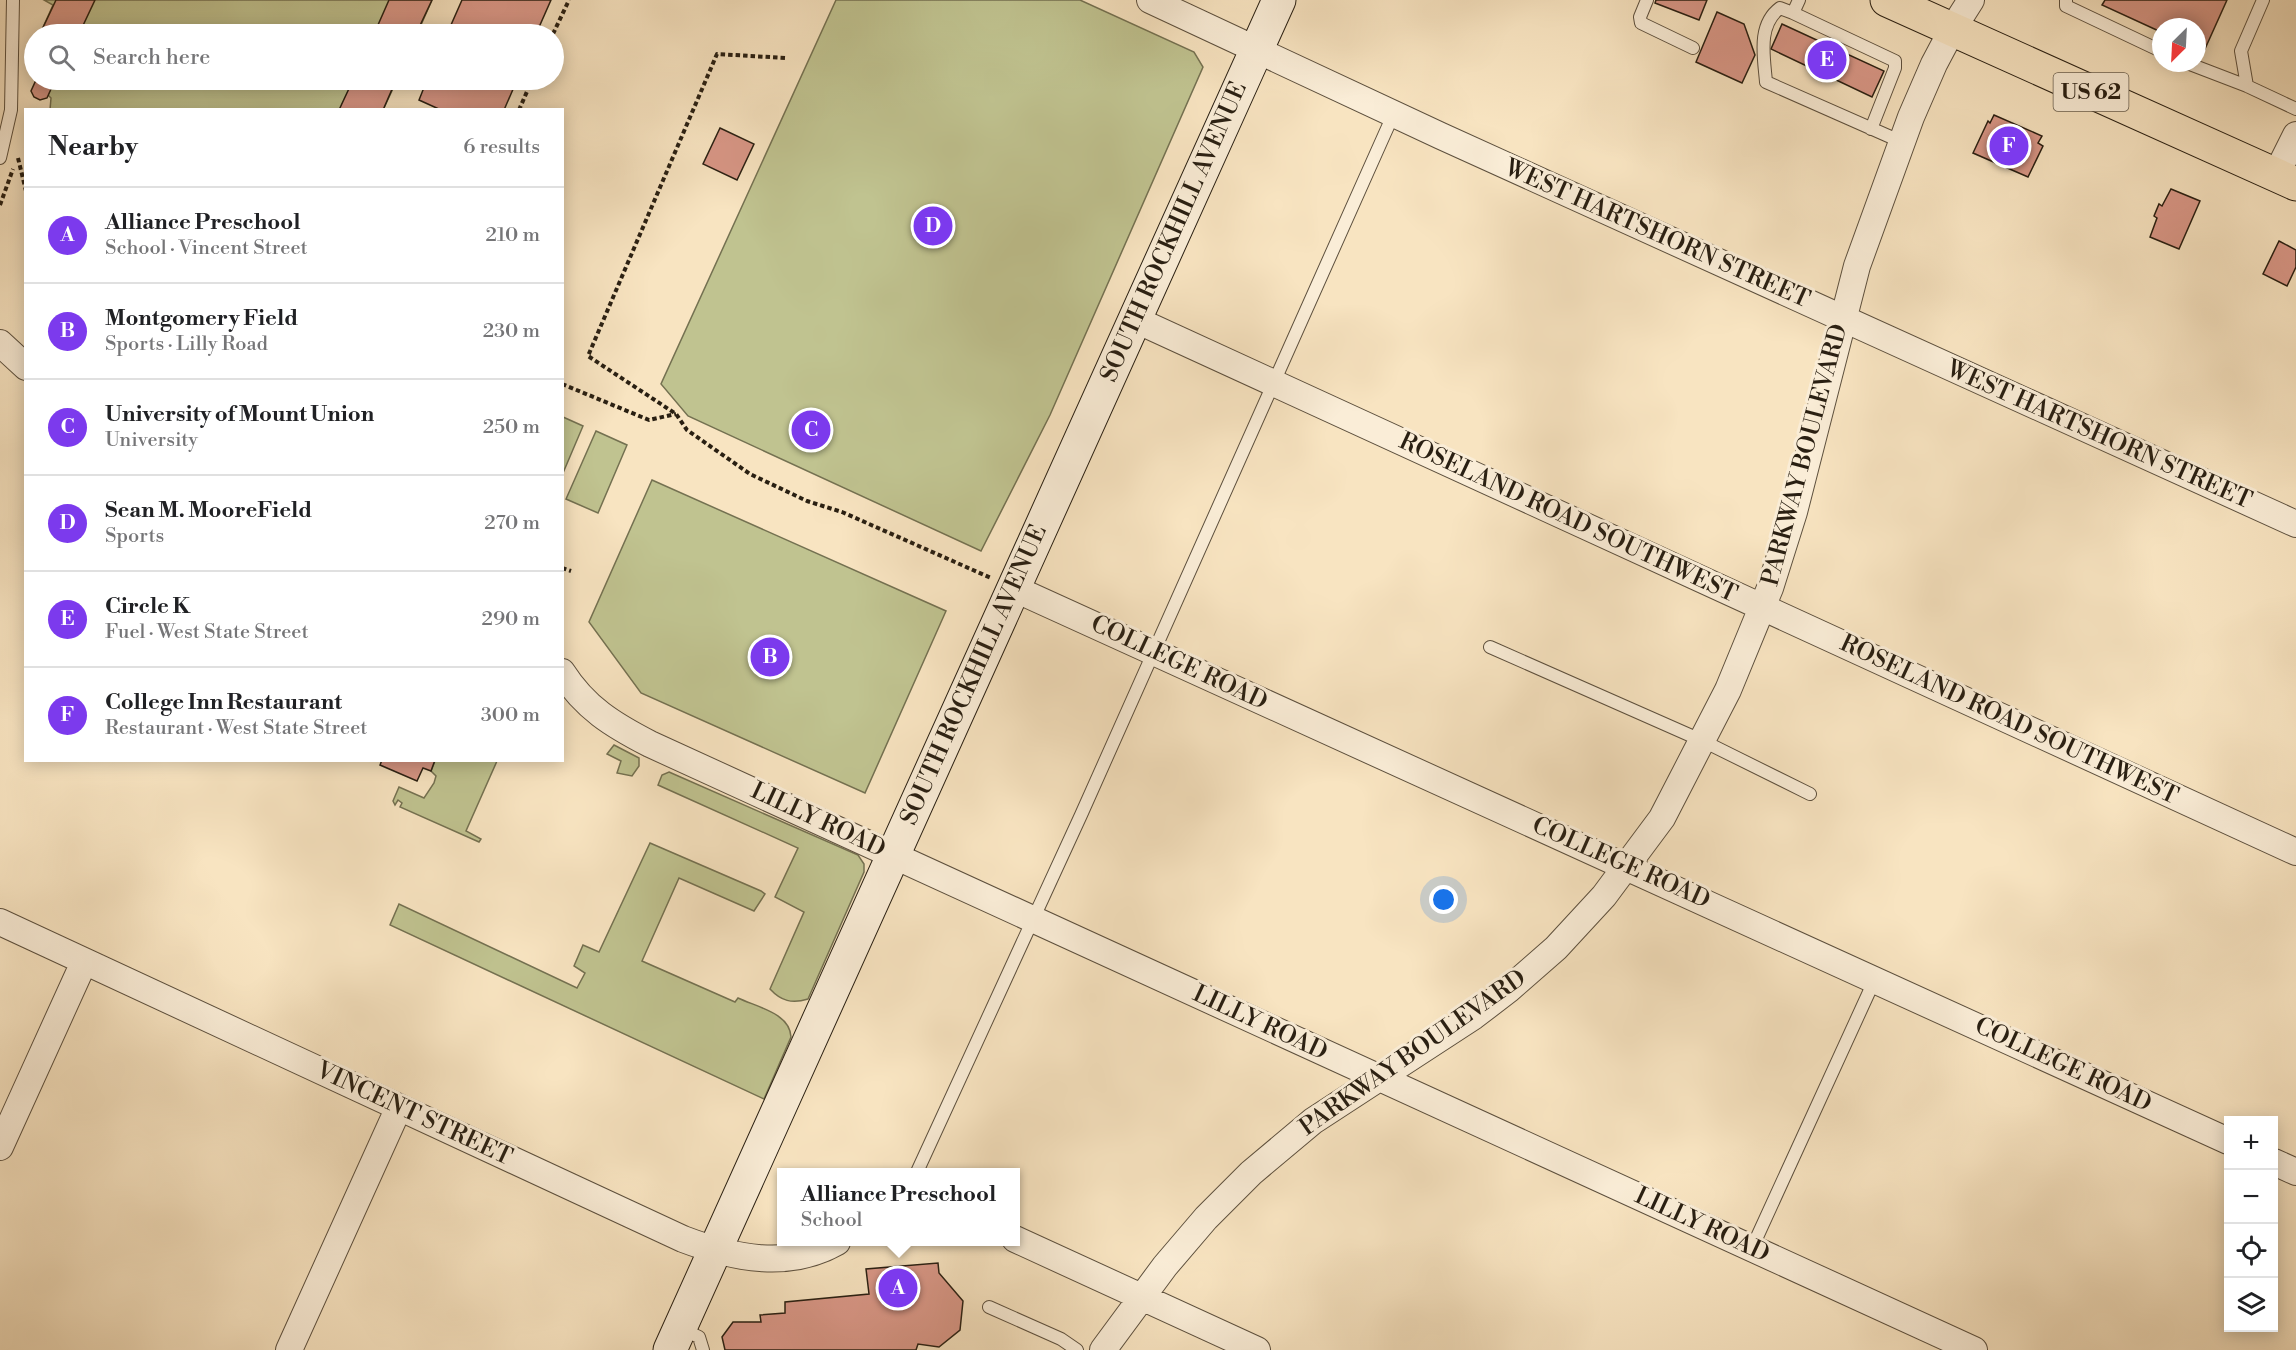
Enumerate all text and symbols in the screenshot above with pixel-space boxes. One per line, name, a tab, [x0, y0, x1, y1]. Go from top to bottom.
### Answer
north arrow	[2152, 18, 2206, 72]
search box	[24, 24, 564, 90]
pin: E	[1808, 38, 1846, 82]
icon: search	[45, 41, 78, 74]
text: Search here	[93, 44, 210, 71]
road number: US 62	[2054, 73, 2128, 111]
street label: SOUTH ROCKHILL AVENUE	[1094, 77, 1254, 387]
pin: F	[1990, 124, 2028, 168]
text: Nearby	[48, 131, 138, 163]
text: 6 results	[463, 135, 540, 160]
street label: WEST HARTSHORN STREET	[1499, 153, 1814, 315]
pin: D	[914, 204, 952, 248]
text: Alliance Preschool	[105, 209, 300, 236]
text: A	[60, 223, 75, 248]
text: 210 m	[485, 223, 540, 248]
text: School · Vincent Street	[105, 236, 308, 261]
text: Montgomery Field	[105, 305, 298, 332]
text: B	[60, 319, 75, 344]
text: 230 m	[483, 319, 540, 344]
street label: PARKWAY BOULEVARD	[1756, 321, 1854, 589]
text: Sports · Lilly Road	[105, 332, 268, 357]
street label: WEST HARTSHORN STREET	[1941, 354, 2256, 516]
text: University of Mount Union	[105, 401, 374, 428]
pin: C	[792, 408, 830, 452]
text: C	[60, 415, 75, 440]
text: 250 m	[483, 415, 540, 440]
street label: ROSELAND ROAD SOUTHWEST	[1394, 426, 1742, 610]
text: University	[105, 428, 198, 453]
text: Sean M. MooreField	[105, 497, 312, 524]
text: D	[60, 511, 75, 536]
text: 270 m	[484, 511, 540, 536]
street label: SOUTH ROCKHILL AVENUE	[894, 520, 1054, 830]
text: Sports	[105, 524, 164, 549]
text: Circle K	[105, 593, 190, 620]
text: E	[61, 607, 74, 632]
text: 290 m	[482, 607, 540, 632]
street label: COLLEGE ROAD	[1086, 609, 1272, 717]
text: Fuel · West State Street	[105, 620, 309, 645]
street label: ROSELAND ROAD SOUTHWEST	[1835, 628, 2183, 812]
pin: B	[750, 634, 790, 680]
text: College Inn Restaurant	[105, 689, 342, 716]
text: F	[60, 703, 75, 728]
text: 300 m	[481, 703, 540, 728]
text: Restaurant · West State Street	[105, 716, 367, 741]
street label: LILLY ROAD	[746, 776, 890, 864]
street label: COLLEGE ROAD	[1527, 810, 1715, 916]
your location	[1429, 885, 1458, 914]
street label: PARKWAY BOULEVARD	[1294, 963, 1532, 1143]
street label: LILLY ROAD	[1188, 979, 1332, 1067]
street label: COLLEGE ROAD	[1970, 1011, 2156, 1119]
street label: VINCENT STREET	[310, 1055, 517, 1173]
map controls	[2224, 1116, 2278, 1332]
button: +	[2224, 1116, 2278, 1170]
popup	[777, 1168, 1020, 1246]
button: −	[2224, 1170, 2278, 1224]
text: Alliance Preschool	[801, 1181, 996, 1208]
street label: LILLY ROAD	[1630, 1181, 1774, 1269]
text: School	[801, 1208, 863, 1233]
button: locate	[2224, 1224, 2278, 1278]
pin: A	[878, 1266, 918, 1310]
button: layers	[2224, 1278, 2278, 1332]

